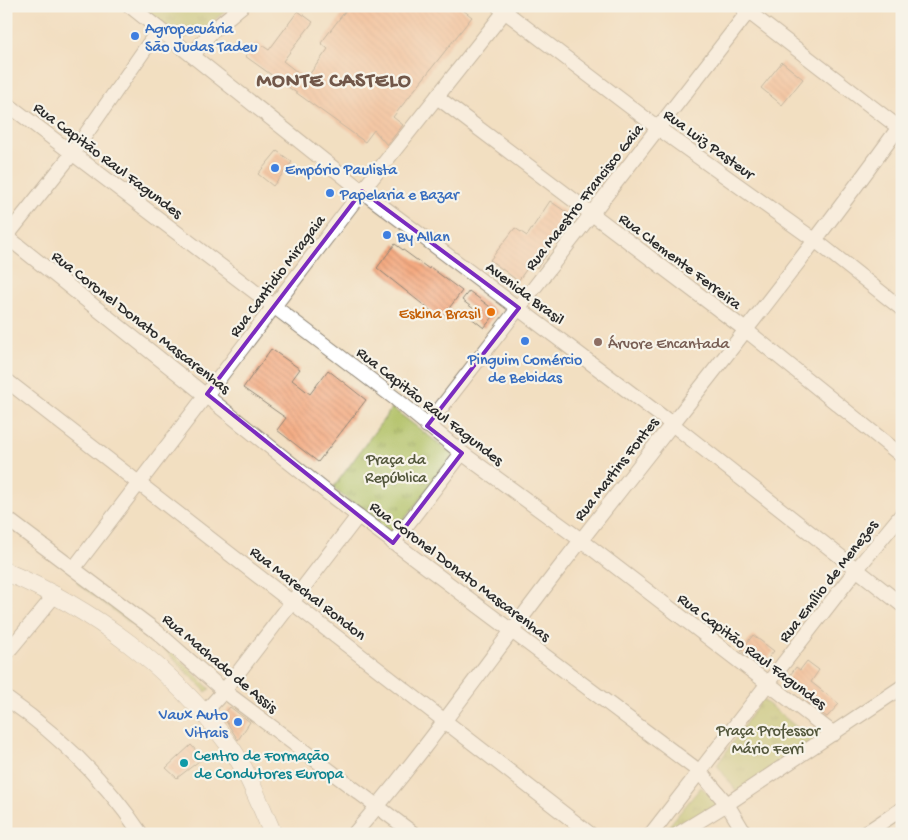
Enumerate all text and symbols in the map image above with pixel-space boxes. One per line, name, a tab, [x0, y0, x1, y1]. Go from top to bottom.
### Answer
place label: Agropecuária São Judas Tadeu	[145, 21, 258, 58]
marker: Agropecuária São Judas Tadeu	[129, 30, 141, 42]
district label: MONTE CASTELO	[256, 70, 412, 95]
street label: Rua Capitão Raul Fagundes	[29, 99, 186, 225]
street label: Rua Luiz Pasteur	[659, 106, 758, 186]
street label: Rua Maestro Francisco Gaia	[523, 120, 650, 275]
marker: Empório Paulista	[269, 162, 281, 174]
place label: Empório Paulista	[285, 162, 398, 181]
marker: Papelaria e Bazar	[324, 187, 336, 199]
place label: Papelaria e Bazar	[339, 187, 460, 206]
street label: Rua Clemente Ferreira	[614, 210, 745, 316]
street label: Rua Cantidio Miragaia	[227, 211, 332, 342]
marker: By Allan	[381, 229, 393, 241]
place label: By Allan	[396, 229, 450, 248]
street label: Rua Coronel Donato Mascarenhas	[47, 248, 234, 400]
street label: Avenida Brasil	[481, 259, 567, 331]
place label: Eskina Brasil	[399, 306, 481, 325]
marker: Eskina Brasil	[485, 306, 497, 318]
marker: Pinguim Comércio de Bebidas	[519, 335, 531, 347]
place label: Árvore Encantada	[608, 335, 730, 355]
marker: Árvore Encantada	[592, 336, 604, 348]
street label: Rua Capitão Raul Fagundes	[351, 344, 507, 472]
place label: Pinguim Comércio de Bebidas	[467, 352, 582, 389]
street label: Rua Martins Fontes	[571, 414, 665, 526]
park label: Praça da República	[365, 452, 428, 489]
street label: Rua Coronel Donato Mascarenhas	[365, 499, 554, 648]
street label: Rua Emílio de Menezes	[776, 516, 884, 647]
street label: Rua Marechal Rondon	[245, 543, 369, 646]
street label: Rua Capitão Raul Fagundes	[673, 590, 830, 716]
street label: Rua Machado de Assis	[157, 611, 281, 719]
place label: Vaux Auto Vitrais	[158, 707, 229, 744]
marker: Vaux Auto Vitrais	[232, 716, 244, 728]
park label: Praça Professor Mário Ferri	[715, 723, 821, 760]
place label: Centro de Formação de Condutores Europa	[194, 748, 345, 785]
marker: Centro de Formação de Condutores Europa	[178, 757, 190, 769]

